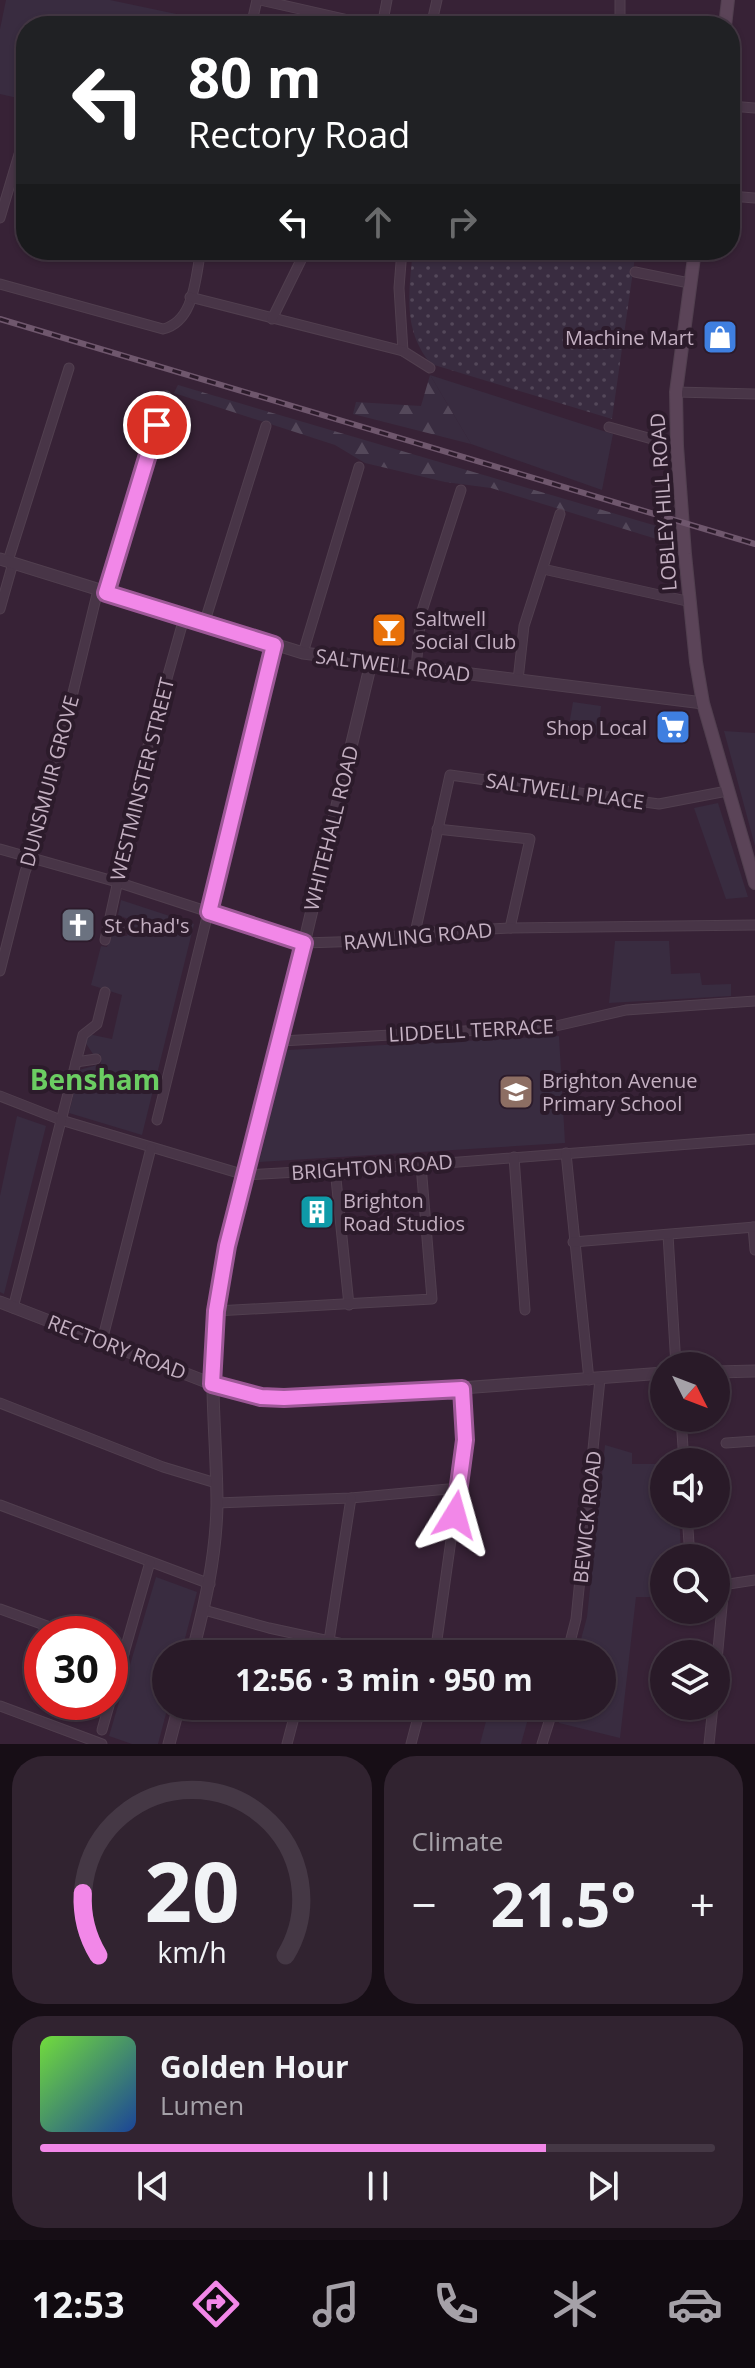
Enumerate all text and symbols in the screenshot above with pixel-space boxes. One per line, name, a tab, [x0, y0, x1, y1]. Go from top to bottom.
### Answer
text: 80 m	[188, 38, 322, 114]
icon: left	[56, 48, 160, 152]
text: Rectory Road	[188, 110, 410, 159]
icon: left	[272, 200, 316, 244]
icon: ahead	[356, 200, 400, 244]
icon: right	[440, 200, 484, 244]
shop icon: Machine Mart	[701, 318, 739, 356]
place label: Machine Mart	[565, 324, 694, 351]
pin	[123, 391, 191, 459]
icon: arrive	[135, 403, 179, 447]
street label: LOBLEY HILL ROAD	[643, 412, 683, 592]
place label: Saltwell Social Club	[415, 605, 516, 655]
bar icon: Saltwell Social Club	[370, 611, 408, 649]
street label: SALTWELL ROAD	[314, 642, 472, 688]
street label: WESTMINSTER STREET	[104, 675, 180, 883]
street label: DUNSMUIR GROVE	[13, 692, 85, 870]
supermarket icon: Shop Local	[654, 708, 692, 746]
place label: Shop Local	[546, 714, 647, 741]
street label: WHITEHALL ROAD	[297, 743, 365, 913]
street label: SALTWELL PLACE	[484, 767, 646, 815]
church icon: St Chad's	[59, 906, 97, 944]
place label: St Chad's	[104, 912, 189, 939]
street label: RAWLING ROAD	[342, 916, 494, 956]
street label: LIDDELL TERRACE	[388, 1012, 554, 1048]
district label: Bensham	[30, 1060, 160, 1098]
place label: Brighton Avenue Primary School	[542, 1067, 698, 1117]
school or university icon: Brighton Avenue Primary School	[497, 1073, 535, 1111]
street label: BRIGHTON ROAD	[290, 1148, 454, 1186]
place label: Brighton Road Studios	[343, 1187, 465, 1237]
building icon: Brighton Road Studios	[298, 1193, 336, 1231]
street label: RECTORY ROAD	[44, 1308, 190, 1386]
north arrow	[650, 1352, 730, 1432]
map controls	[650, 1352, 730, 1720]
button: sound	[650, 1448, 730, 1528]
street label: BEWICK ROAD	[567, 1449, 607, 1585]
position arrow	[413, 1473, 497, 1557]
button: search	[650, 1544, 730, 1624]
speed limit sign: 30	[24, 1616, 128, 1720]
button: layers	[650, 1640, 730, 1720]
text: 12:56 · 3 min · 950 m	[235, 1659, 533, 1700]
text: Climate	[412, 1823, 503, 1859]
text: 20	[144, 1833, 239, 1946]
text: 21.5°	[490, 1863, 636, 1945]
text: −	[412, 1874, 437, 1934]
text: +	[690, 1874, 715, 1934]
text: km/h	[157, 1932, 226, 1971]
text: Golden Hour	[160, 2046, 349, 2087]
text: Lumen	[160, 2087, 244, 2123]
icon: previous	[131, 2164, 175, 2208]
icon: pause	[356, 2164, 400, 2208]
icon: next	[581, 2164, 625, 2208]
icon: directions	[188, 2276, 244, 2332]
icon: music	[308, 2276, 364, 2332]
icon: phone	[428, 2276, 484, 2332]
icon: climate	[547, 2276, 603, 2332]
icon: car	[667, 2276, 723, 2332]
text: 12:53	[32, 2280, 124, 2329]

